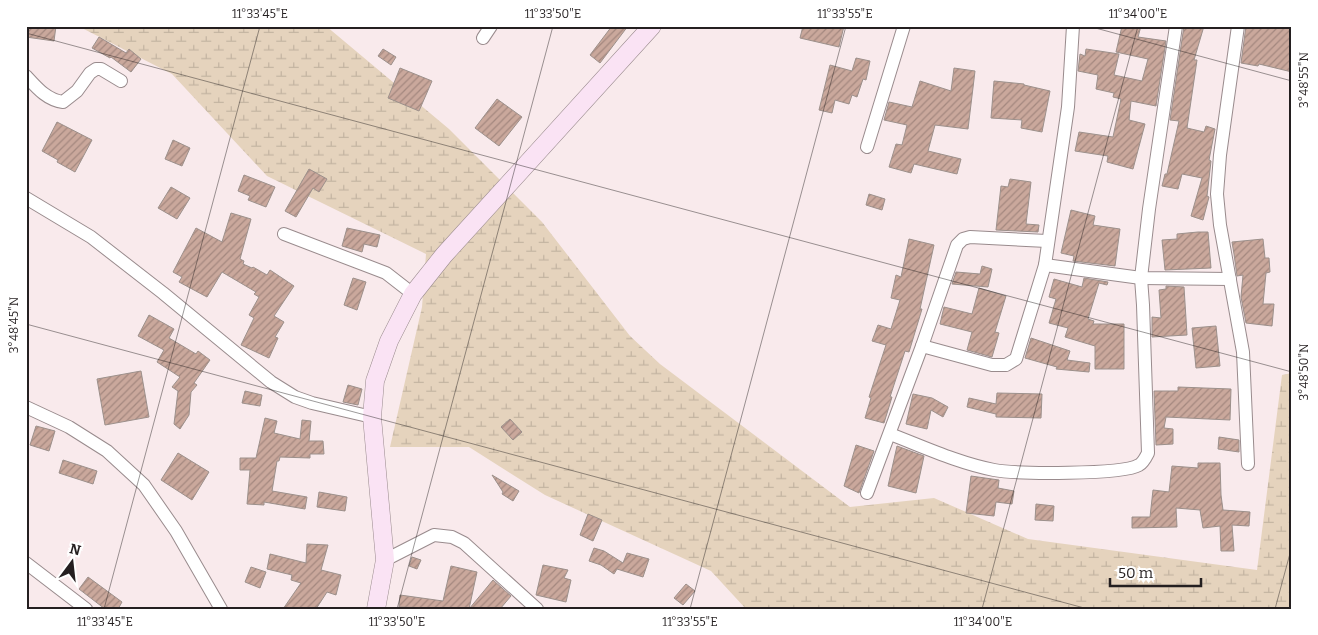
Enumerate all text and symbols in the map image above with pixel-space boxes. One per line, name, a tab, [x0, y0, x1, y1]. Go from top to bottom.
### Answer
text: 11°33'45"E	[232, 7, 288, 21]
text: 11°33'50"E	[525, 7, 581, 21]
text: 11°33'55"E	[817, 7, 873, 21]
text: 11°34'00"E	[1109, 7, 1167, 21]
text: 3°48'55"N	[1297, 52, 1311, 108]
text: 3°48'45"N	[7, 296, 21, 353]
text: 3°48'50"N	[1297, 343, 1311, 401]
north arrow	[48, 538, 98, 588]
text: N	[68, 540, 83, 560]
scale bar	[1110, 555, 1202, 587]
text: 50 m	[1118, 564, 1154, 582]
text: 11°33'45"E	[77, 615, 133, 629]
text: 11°33'50"E	[369, 615, 425, 629]
text: 11°33'55"E	[662, 615, 718, 629]
text: 11°34'00"E	[954, 615, 1012, 629]

